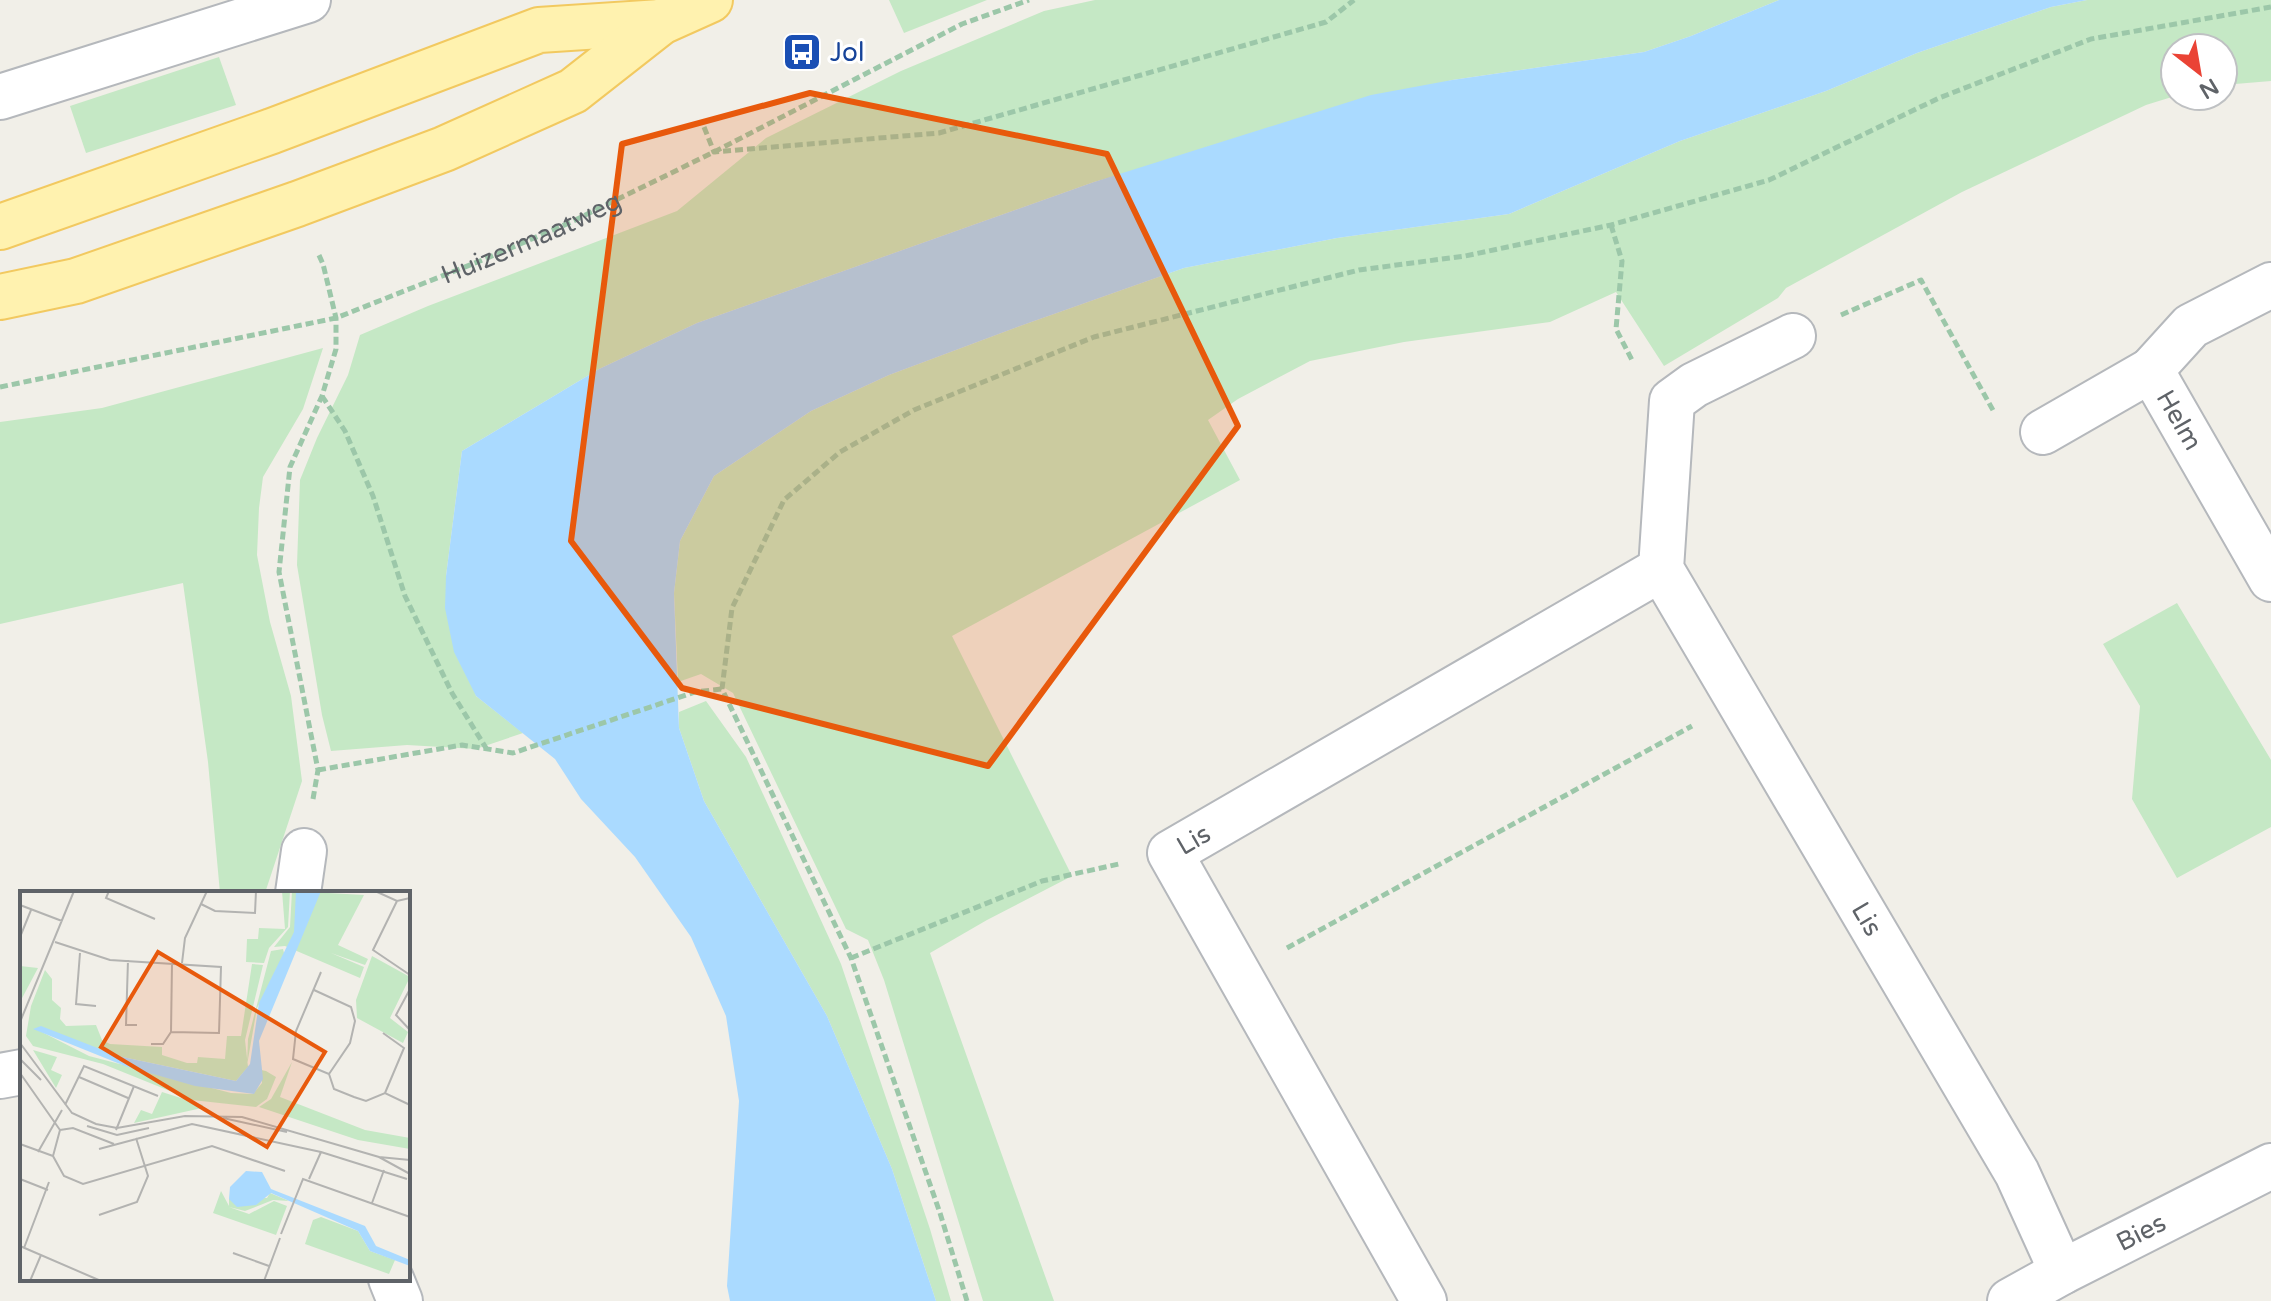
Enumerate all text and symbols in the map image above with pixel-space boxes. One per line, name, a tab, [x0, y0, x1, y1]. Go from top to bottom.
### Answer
bus stop icon: Jol	[781, 31, 823, 73]
north arrow	[2159, 32, 2239, 112]
place label: Jol	[830, 37, 864, 68]
text: N	[2195, 73, 2223, 104]
street label: Huizermaatweg	[437, 184, 626, 290]
street label: Helm	[2150, 384, 2209, 455]
street label: Lis	[1171, 818, 1216, 861]
inset map	[20, 891, 410, 1281]
street label: Lis	[1845, 896, 1889, 941]
street label: Bies	[2111, 1207, 2171, 1257]

